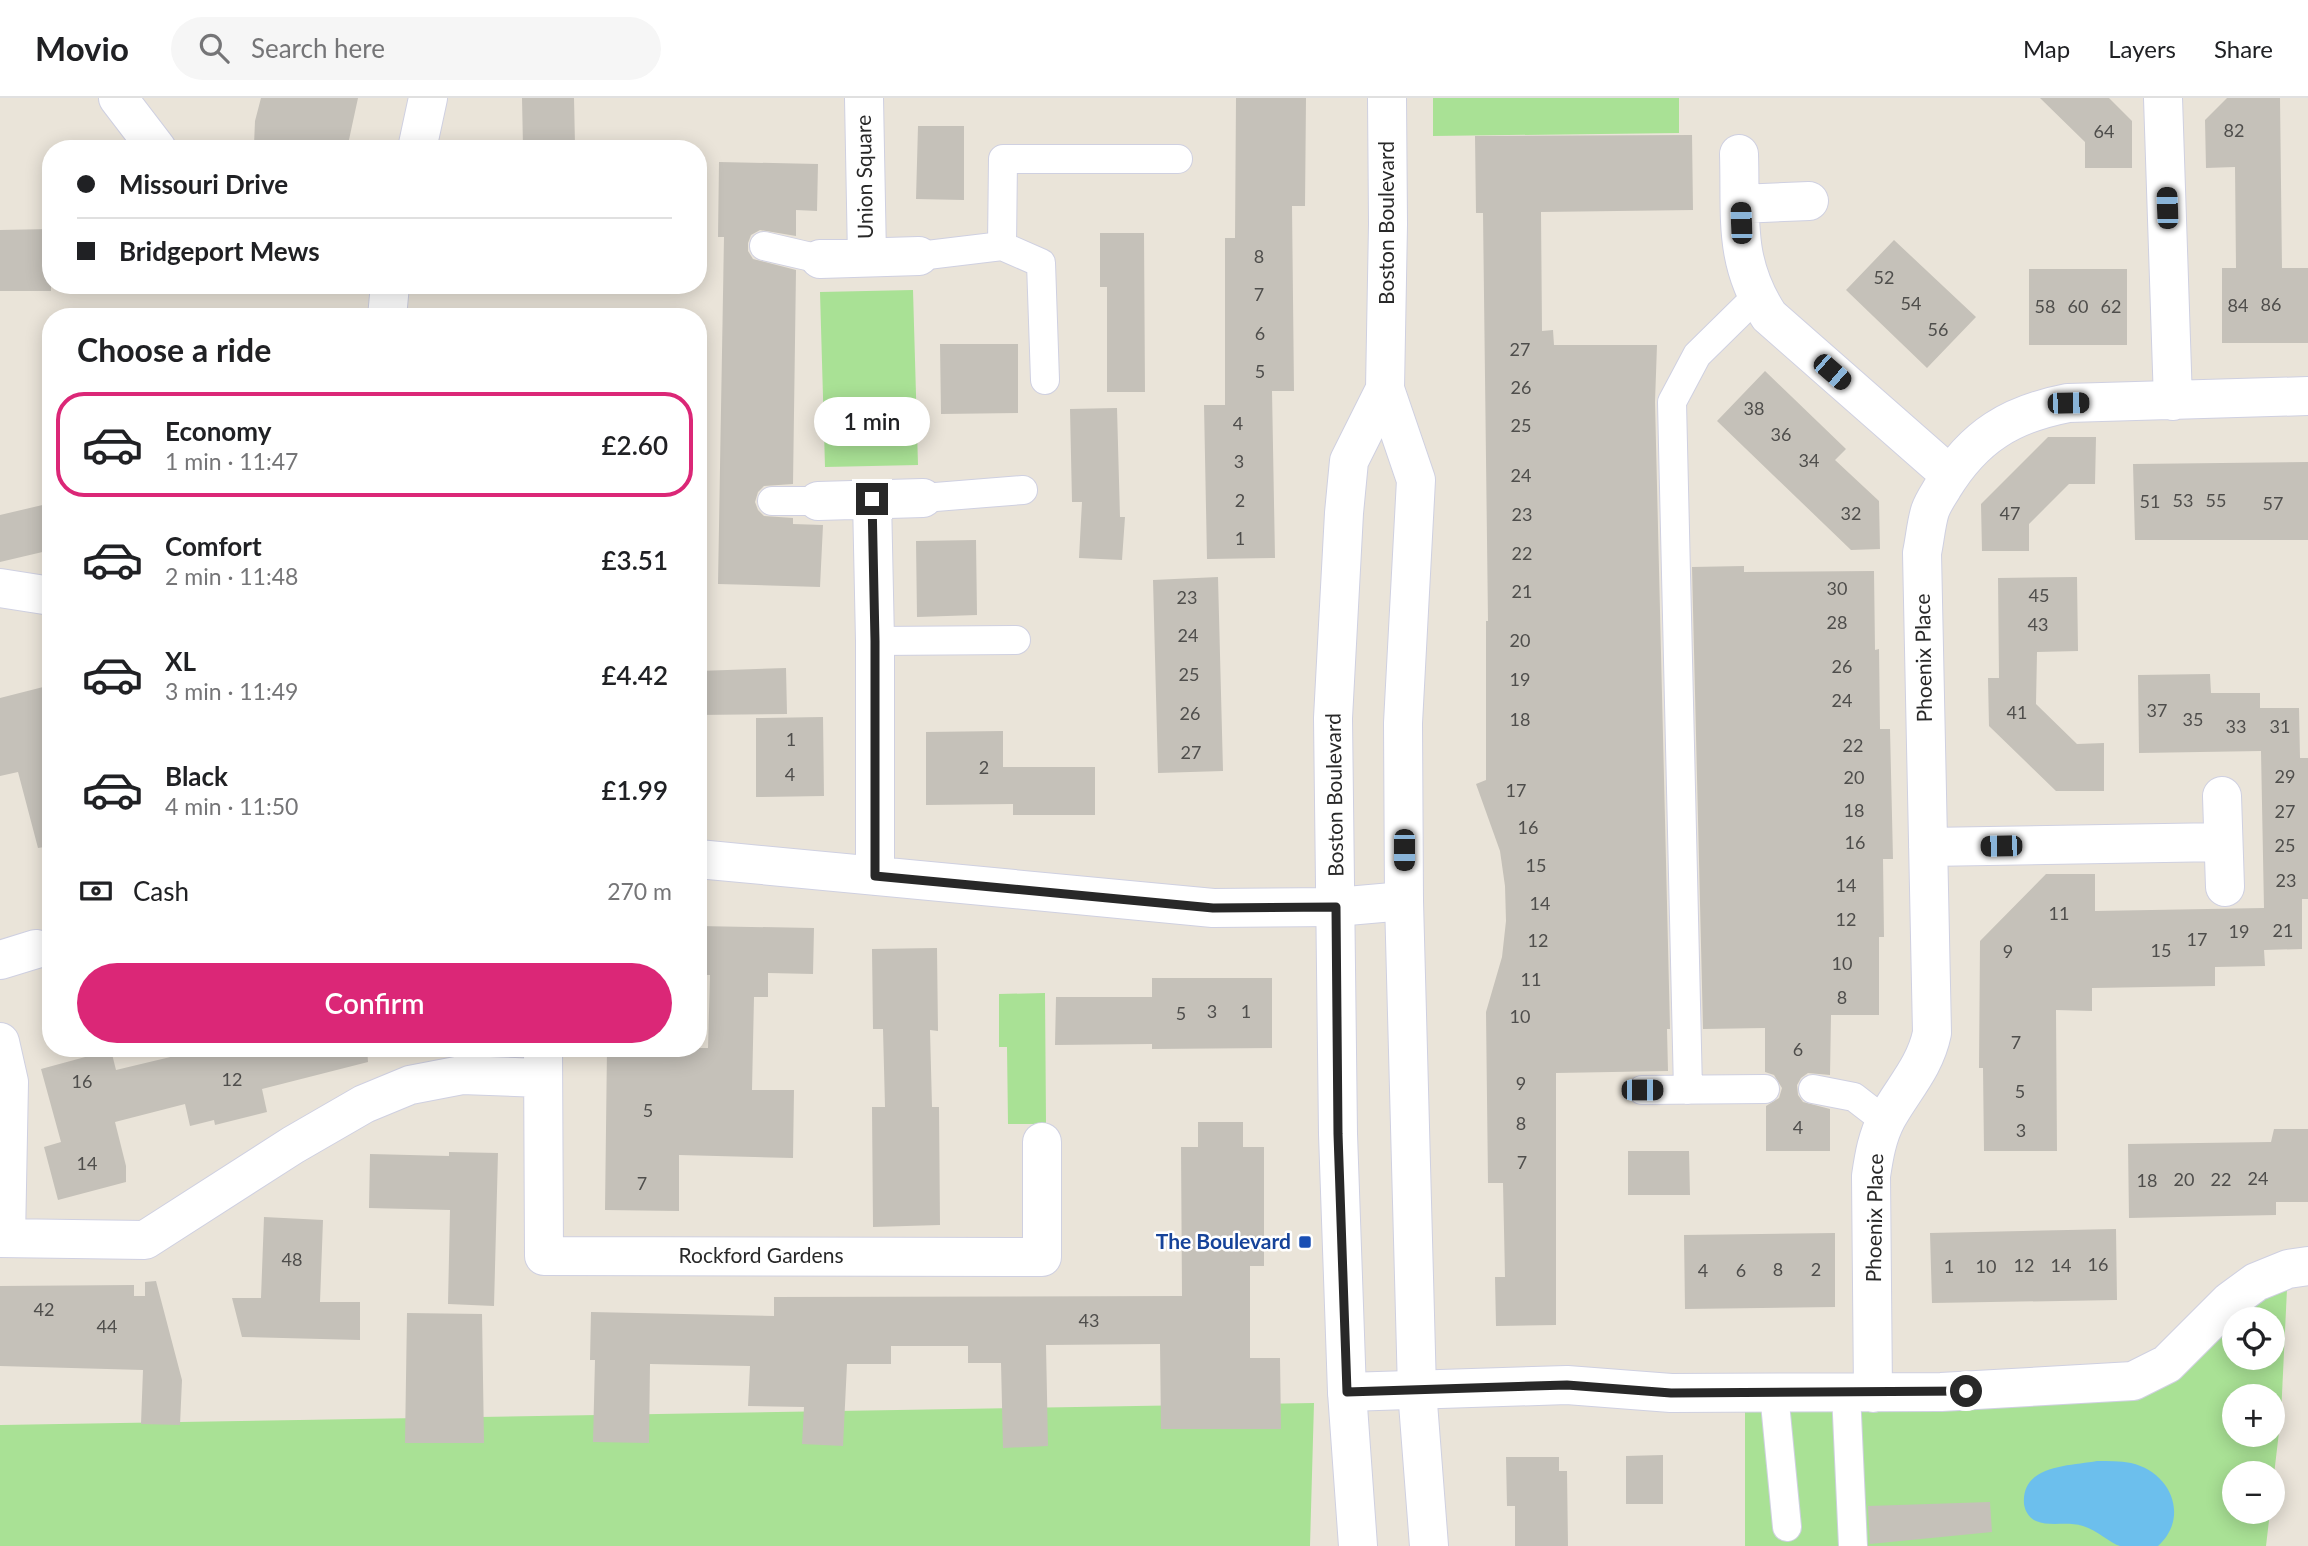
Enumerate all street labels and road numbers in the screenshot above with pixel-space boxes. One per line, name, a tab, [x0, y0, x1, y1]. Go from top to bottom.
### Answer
street label: Union Square	[850, 115, 877, 239]
street label: Boston Boulevard	[1373, 141, 1398, 305]
street label: Phoenix Place	[1909, 593, 1936, 723]
street label: Boston Boulevard	[1320, 713, 1347, 877]
street label: Phoenix Place	[1860, 1153, 1887, 1283]
street label: Rockford Gardens	[679, 1242, 843, 1267]

